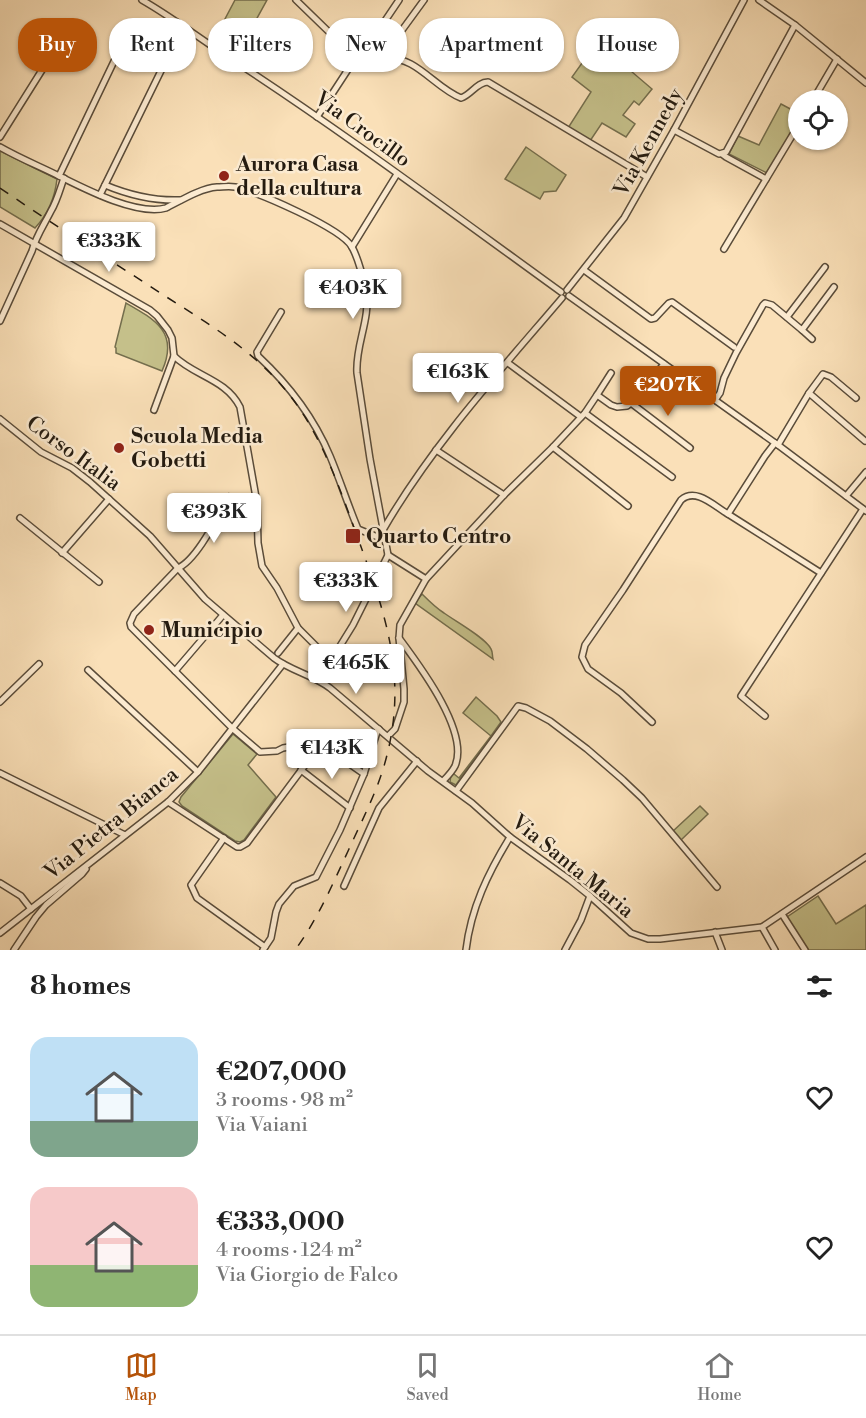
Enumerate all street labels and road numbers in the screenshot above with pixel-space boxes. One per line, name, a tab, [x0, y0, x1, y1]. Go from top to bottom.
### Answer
street label: Via Kennedy	[608, 83, 690, 202]
street label: Via Crocillo	[308, 86, 416, 173]
street label: Corso Italia	[21, 411, 126, 497]
street label: Via Pietra Bianca	[39, 762, 184, 886]
street label: Via Santa Maria	[505, 809, 639, 924]

